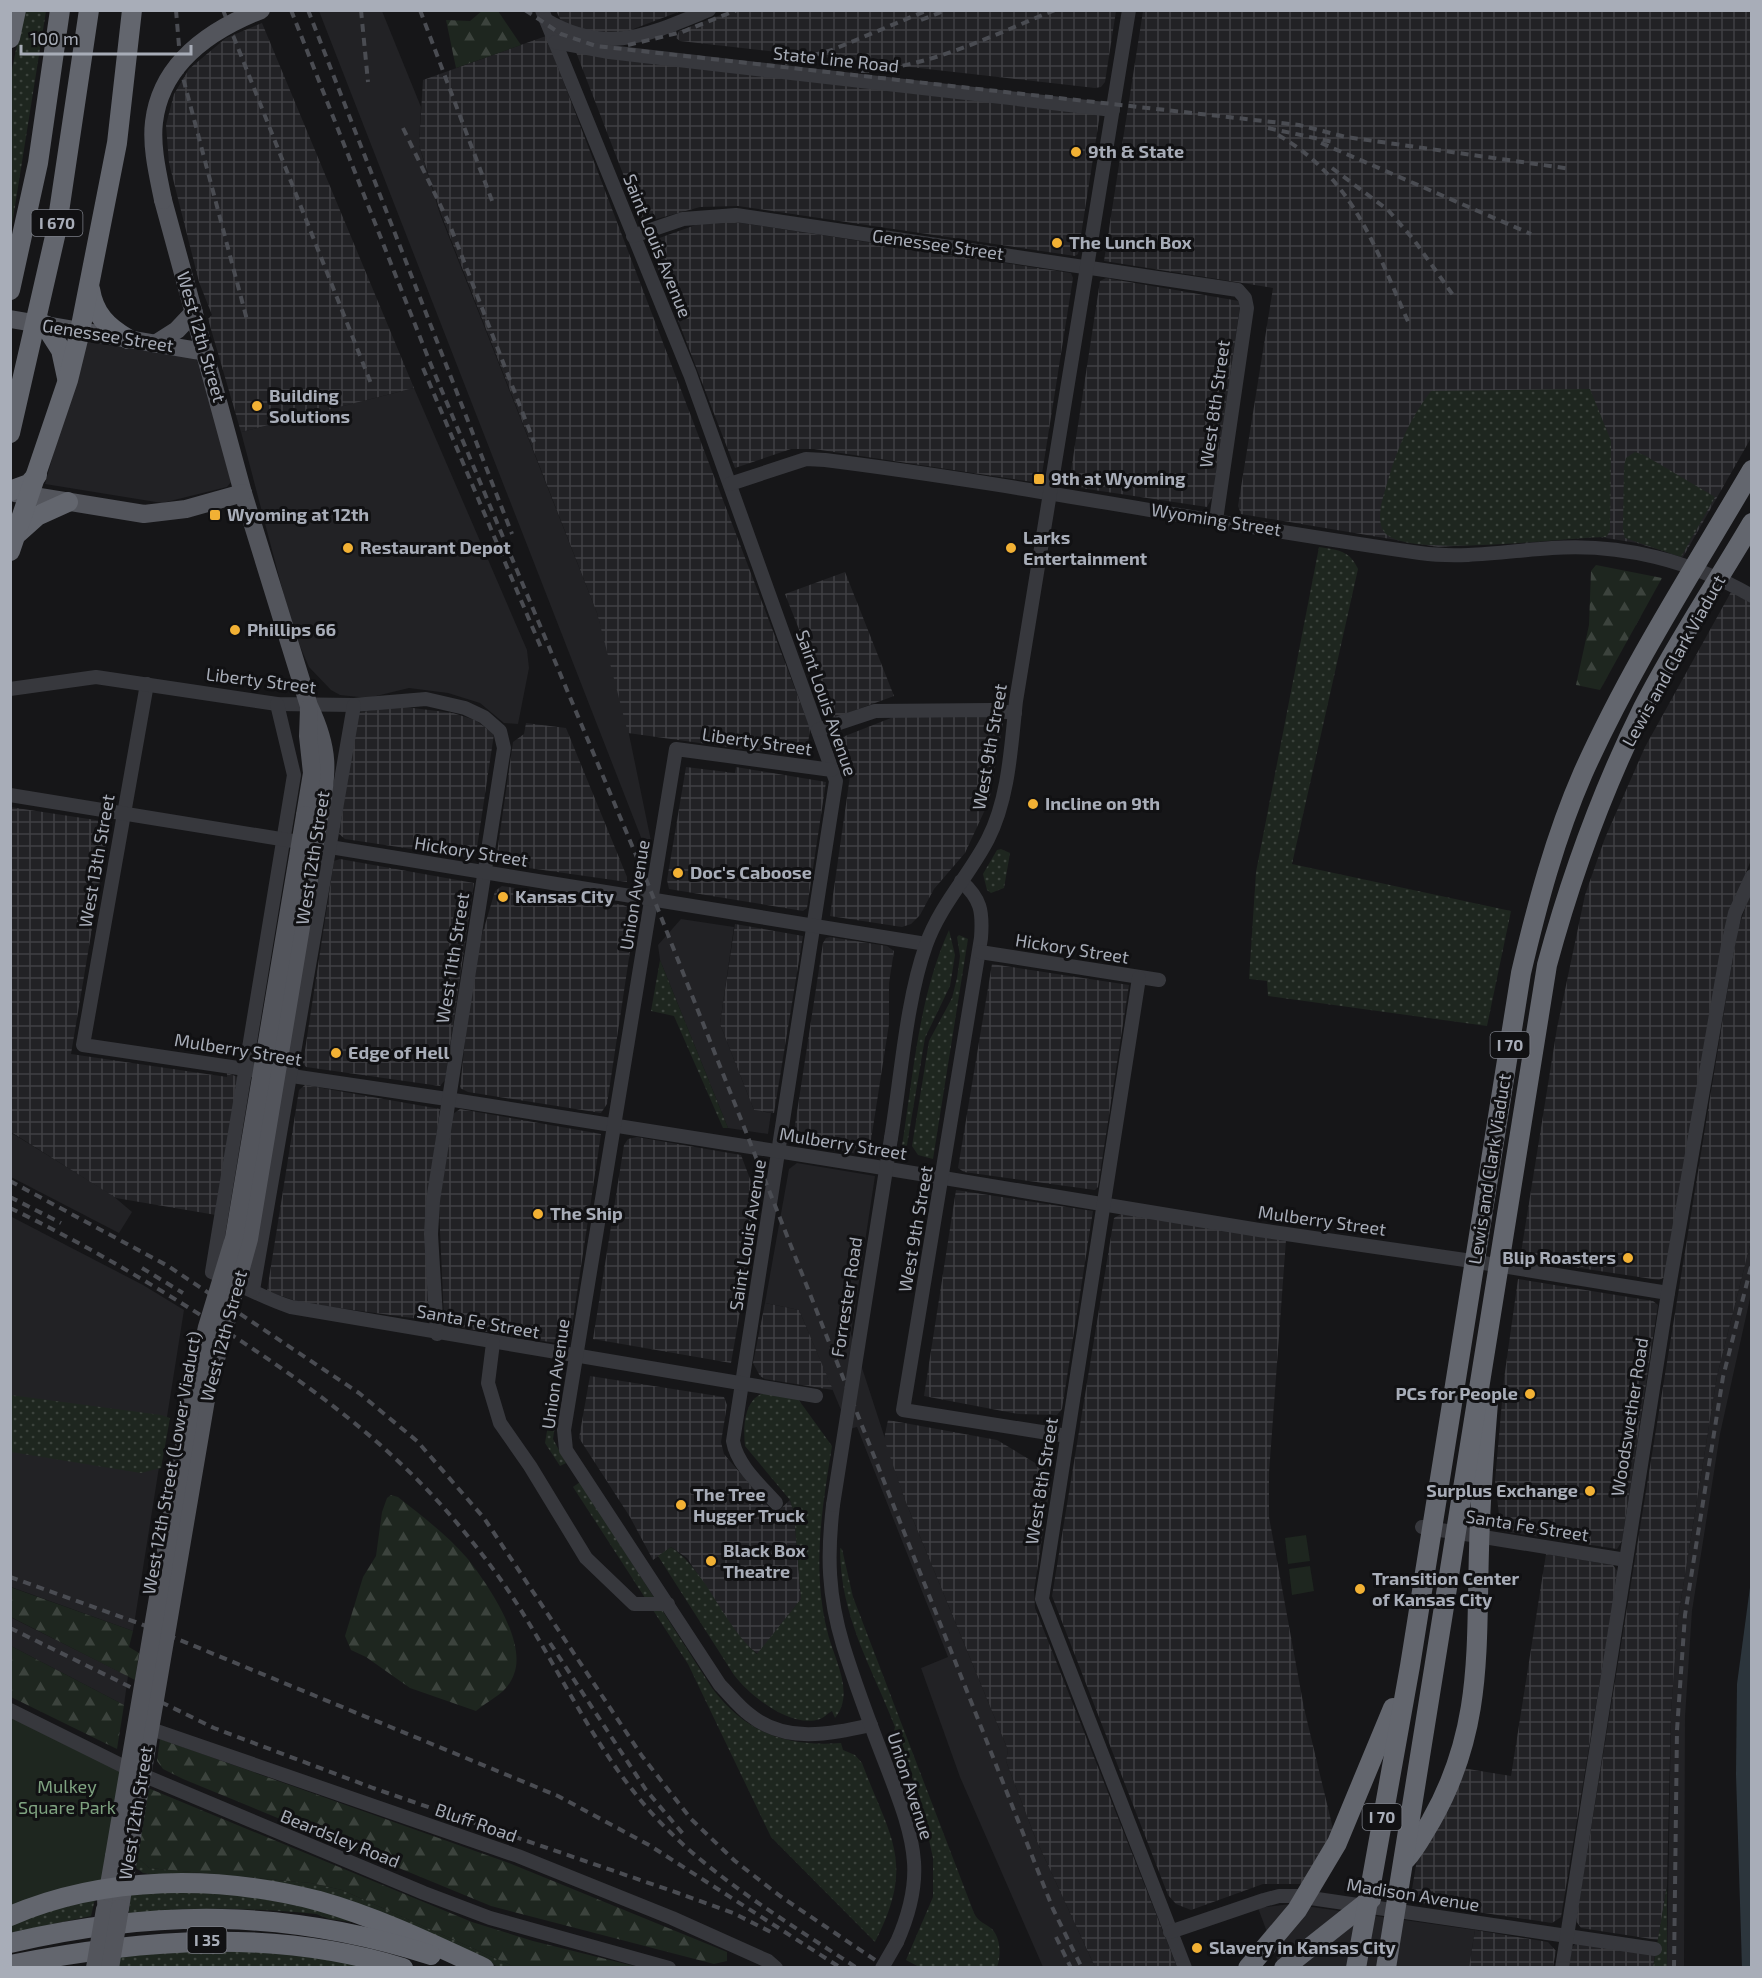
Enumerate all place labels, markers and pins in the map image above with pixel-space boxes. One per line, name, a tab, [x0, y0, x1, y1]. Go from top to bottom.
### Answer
place label: 9th & State	[1088, 140, 1184, 162]
marker: 9th & State	[1069, 145, 1083, 159]
place label: The Lunch Box	[1069, 231, 1193, 253]
marker: The Lunch Box	[1050, 236, 1064, 250]
place label: Building Solutions	[269, 384, 350, 427]
marker: Building Solutions	[250, 399, 264, 413]
place label: 9th at Wyoming	[1051, 467, 1186, 489]
marker: 9th at Wyoming	[1032, 472, 1046, 486]
place label: Wyoming at 12th	[227, 503, 369, 525]
marker: Wyoming at 12th	[208, 508, 222, 522]
place label: Larks Entertainment	[1023, 526, 1148, 569]
place label: Restaurant Depot	[360, 536, 511, 558]
marker: Restaurant Depot	[341, 541, 355, 555]
marker: Larks Entertainment	[1004, 541, 1018, 555]
place label: Phillips 66	[247, 618, 336, 640]
marker: Phillips 66	[228, 623, 242, 637]
place label: Incline on 9th	[1045, 792, 1160, 814]
marker: Incline on 9th	[1026, 797, 1040, 811]
place label: Doc's Caboose	[690, 861, 812, 883]
marker: Doc's Caboose	[671, 866, 685, 880]
place label: Kansas City	[515, 885, 615, 907]
marker: Kansas City	[496, 890, 510, 904]
place label: Edge of Hell	[348, 1041, 449, 1063]
marker: Edge of Hell	[329, 1046, 343, 1060]
place label: The Ship	[550, 1202, 623, 1224]
marker: The Ship	[531, 1207, 545, 1221]
place label: Blip Roasters	[1502, 1246, 1616, 1268]
marker: Blip Roasters	[1621, 1251, 1635, 1265]
place label: PCs for People	[1395, 1382, 1518, 1404]
marker: PCs for People	[1523, 1387, 1537, 1401]
place label: Surplus Exchange	[1426, 1479, 1578, 1501]
place label: The Tree Hugger Truck	[693, 1483, 805, 1526]
marker: Surplus Exchange	[1583, 1484, 1597, 1498]
marker: The Tree Hugger Truck	[674, 1498, 688, 1512]
place label: Black Box Theatre	[723, 1539, 807, 1582]
marker: Black Box Theatre	[704, 1554, 718, 1568]
place label: Transition Center of Kansas City	[1372, 1567, 1519, 1610]
marker: Transition Center of Kansas City	[1353, 1582, 1367, 1596]
place label: Slavery in Kansas City	[1209, 1936, 1397, 1958]
marker: Slavery in Kansas City	[1190, 1941, 1204, 1955]

